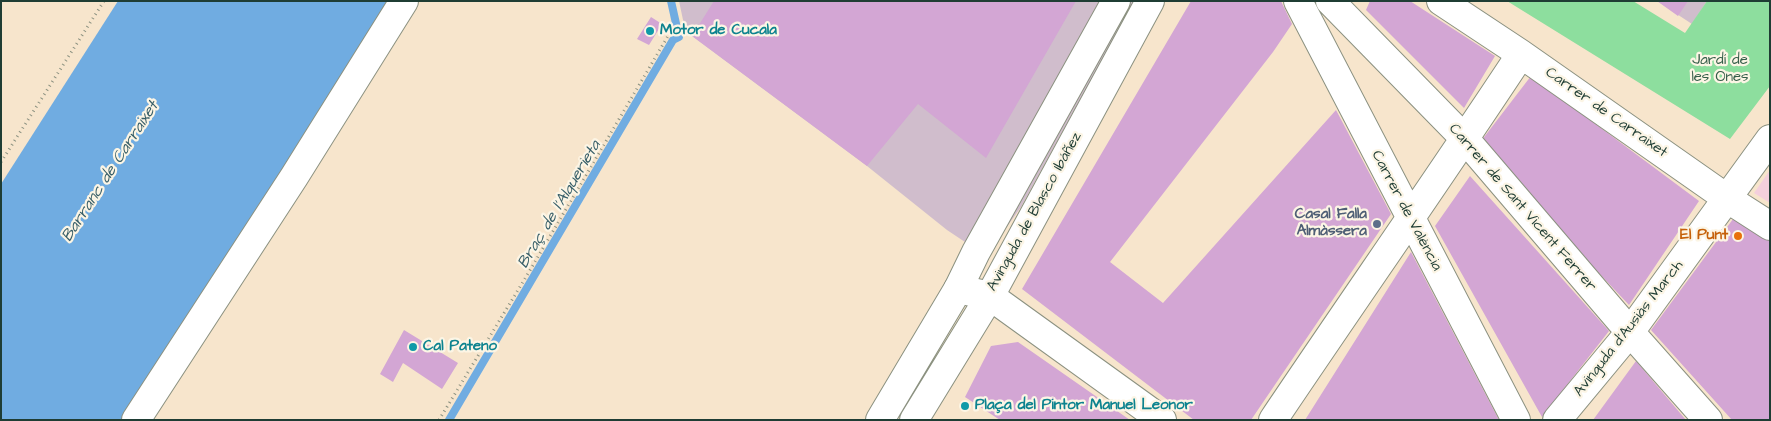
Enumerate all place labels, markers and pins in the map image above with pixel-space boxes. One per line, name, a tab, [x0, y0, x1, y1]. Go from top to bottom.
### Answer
place label: Motor de Cucala	[660, 22, 777, 40]
marker: Motor de Cucala	[644, 25, 656, 37]
place label: Casal Falla Almàssera	[1295, 206, 1367, 241]
marker: Casal Falla Almàssera	[1371, 218, 1383, 230]
place label: El Punt	[1680, 227, 1728, 245]
marker: El Punt	[1732, 230, 1744, 242]
place label: Cal Pateno	[423, 338, 497, 356]
marker: Cal Pateno	[407, 341, 419, 353]
place label: Plaça del Pintor Manuel Leonor	[975, 397, 1193, 415]
marker: Plaça del Pintor Manuel Leonor	[959, 400, 971, 412]

